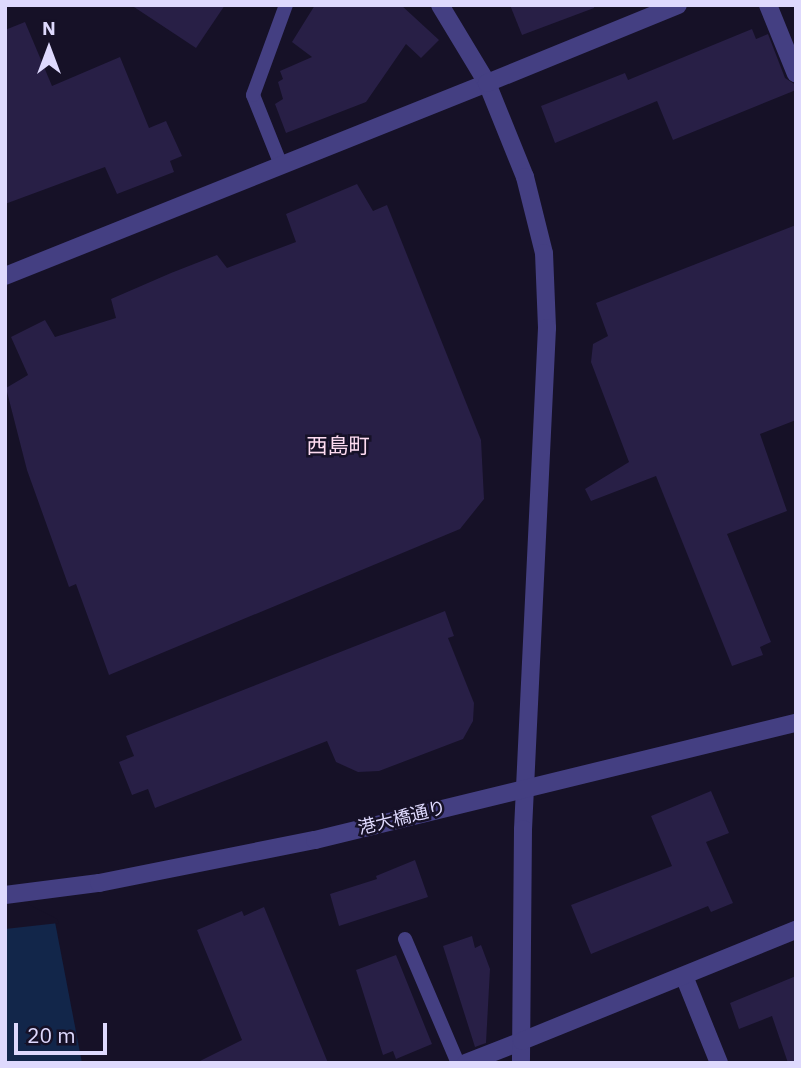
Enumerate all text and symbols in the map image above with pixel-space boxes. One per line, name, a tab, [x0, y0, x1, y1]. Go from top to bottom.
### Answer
north arrow	[14, 14, 84, 84]
text: N	[42, 16, 56, 40]
district label: 西島町	[307, 432, 369, 458]
street label: 港大橋通り	[356, 797, 448, 839]
scale bar	[18, 1009, 110, 1052]
text: 20 m	[27, 1021, 76, 1049]

